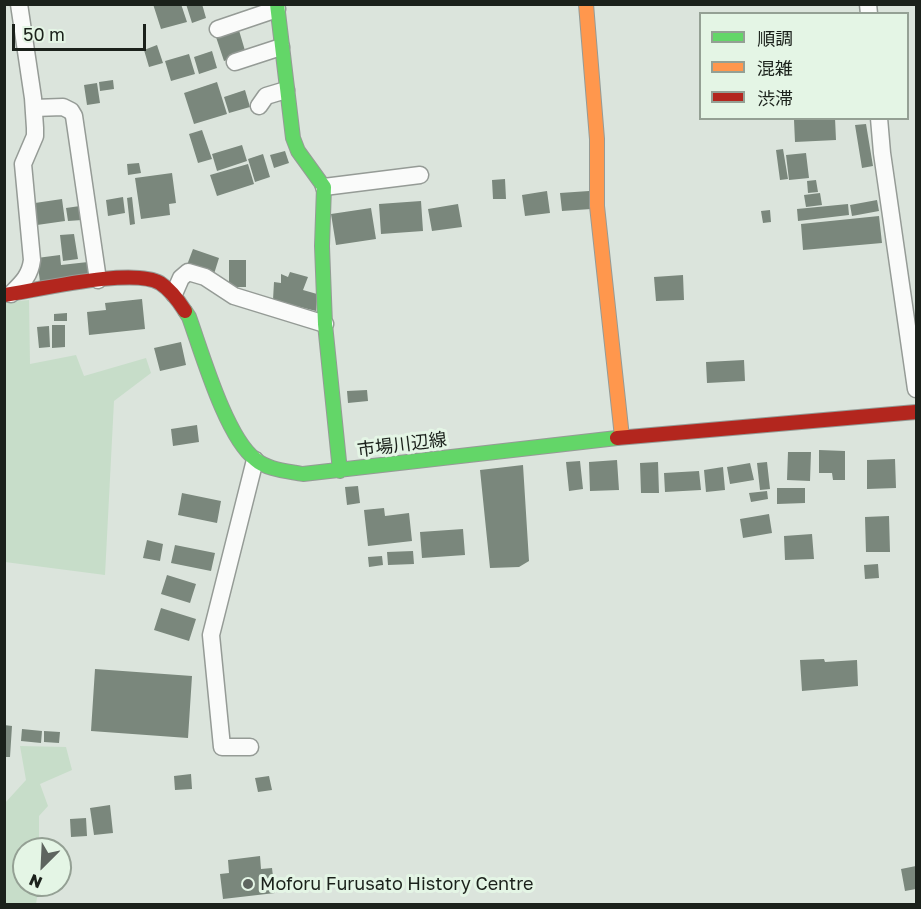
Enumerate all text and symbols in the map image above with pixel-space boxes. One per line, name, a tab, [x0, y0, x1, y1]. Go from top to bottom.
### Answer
scale bar	[15, 12, 148, 50]
legend	[699, 12, 909, 120]
text: 50 m	[23, 23, 65, 45]
text: 順調	[757, 27, 793, 49]
text: 混雑	[757, 57, 793, 79]
text: 渋滞	[757, 87, 793, 109]
street label: 市場川辺線	[356, 429, 448, 461]
north arrow	[12, 837, 72, 897]
text: N	[26, 870, 45, 893]
place label: Moforu Furusato History Centre	[260, 873, 533, 895]
marker: Moforu Furusato History Centre	[241, 877, 255, 891]

